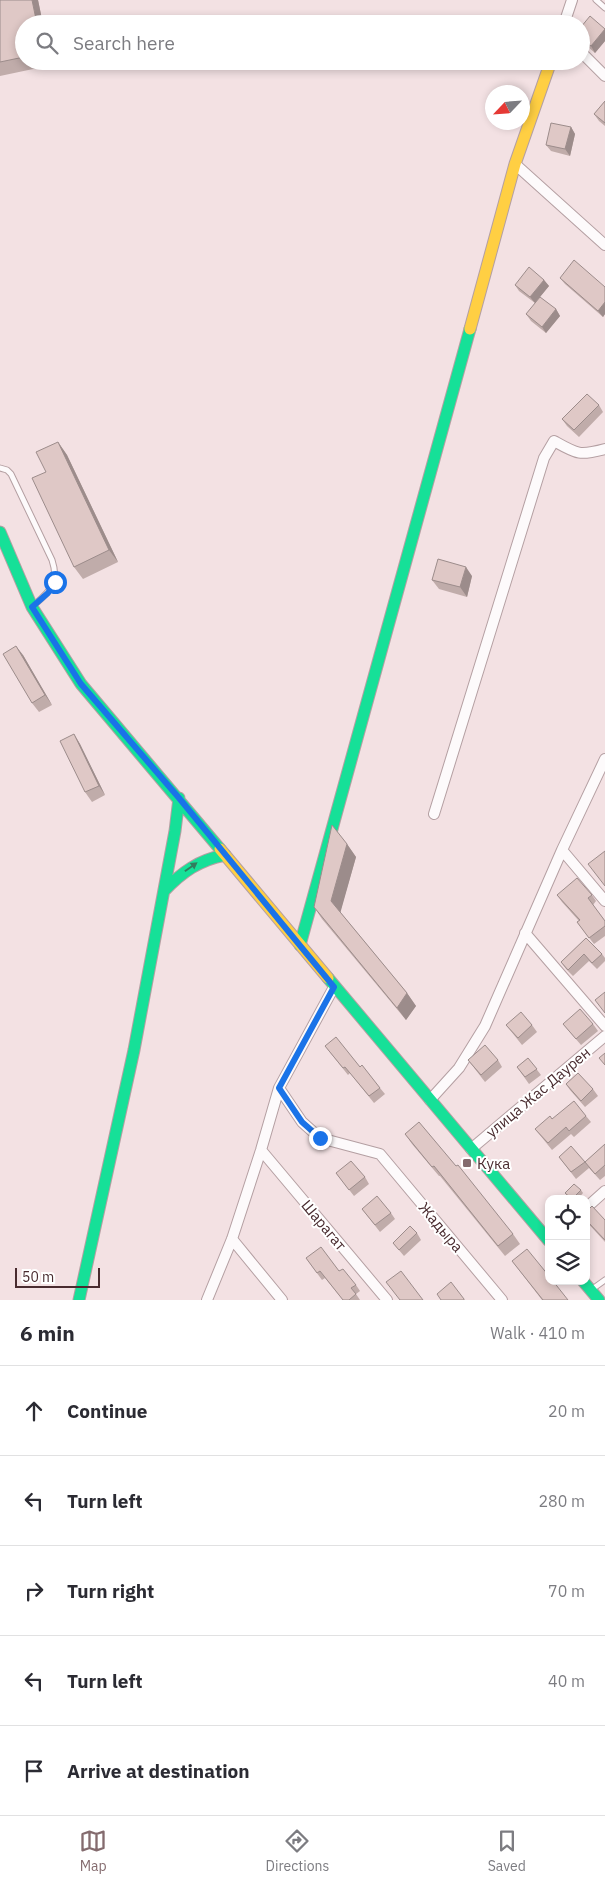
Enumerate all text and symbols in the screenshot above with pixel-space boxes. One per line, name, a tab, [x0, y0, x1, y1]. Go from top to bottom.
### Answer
search box	[15, 15, 590, 70]
icon: search	[33, 29, 61, 57]
text: Search here	[73, 31, 175, 55]
north arrow	[485, 85, 530, 130]
route start	[44, 571, 67, 594]
one-way arrow	[184, 862, 198, 872]
street label: улица Жас Даурен	[482, 1043, 594, 1141]
route end	[309, 1127, 332, 1150]
place label: Кука	[477, 1154, 510, 1173]
marker: Кука	[461, 1157, 473, 1169]
map controls	[545, 1195, 590, 1285]
button: locate	[545, 1195, 590, 1240]
street label: Шарагат	[297, 1196, 351, 1254]
street label: Жадыра	[415, 1198, 467, 1256]
button: layers	[545, 1240, 590, 1285]
scale bar	[15, 1265, 100, 1288]
text: 50 m	[22, 1268, 54, 1286]
text: 6 min	[20, 1319, 75, 1347]
text: Walk · 410 m	[490, 1323, 585, 1343]
icon: ahead	[20, 1397, 48, 1425]
text: Continue	[67, 1399, 147, 1423]
text: 20 m	[548, 1401, 585, 1421]
icon: left	[20, 1487, 48, 1515]
text: Turn left	[67, 1489, 143, 1513]
text: 280 m	[538, 1491, 585, 1511]
icon: right	[20, 1577, 48, 1605]
text: Turn right	[67, 1579, 154, 1603]
text: 70 m	[548, 1581, 585, 1601]
icon: left	[20, 1667, 48, 1695]
text: Turn left	[67, 1669, 143, 1693]
text: 40 m	[548, 1671, 585, 1691]
icon: arrive	[20, 1757, 48, 1785]
text: Arrive at destination	[67, 1759, 250, 1783]
tab: Map	[79, 1827, 107, 1875]
tab: Directions	[266, 1827, 329, 1875]
tab: Saved	[488, 1827, 526, 1875]

